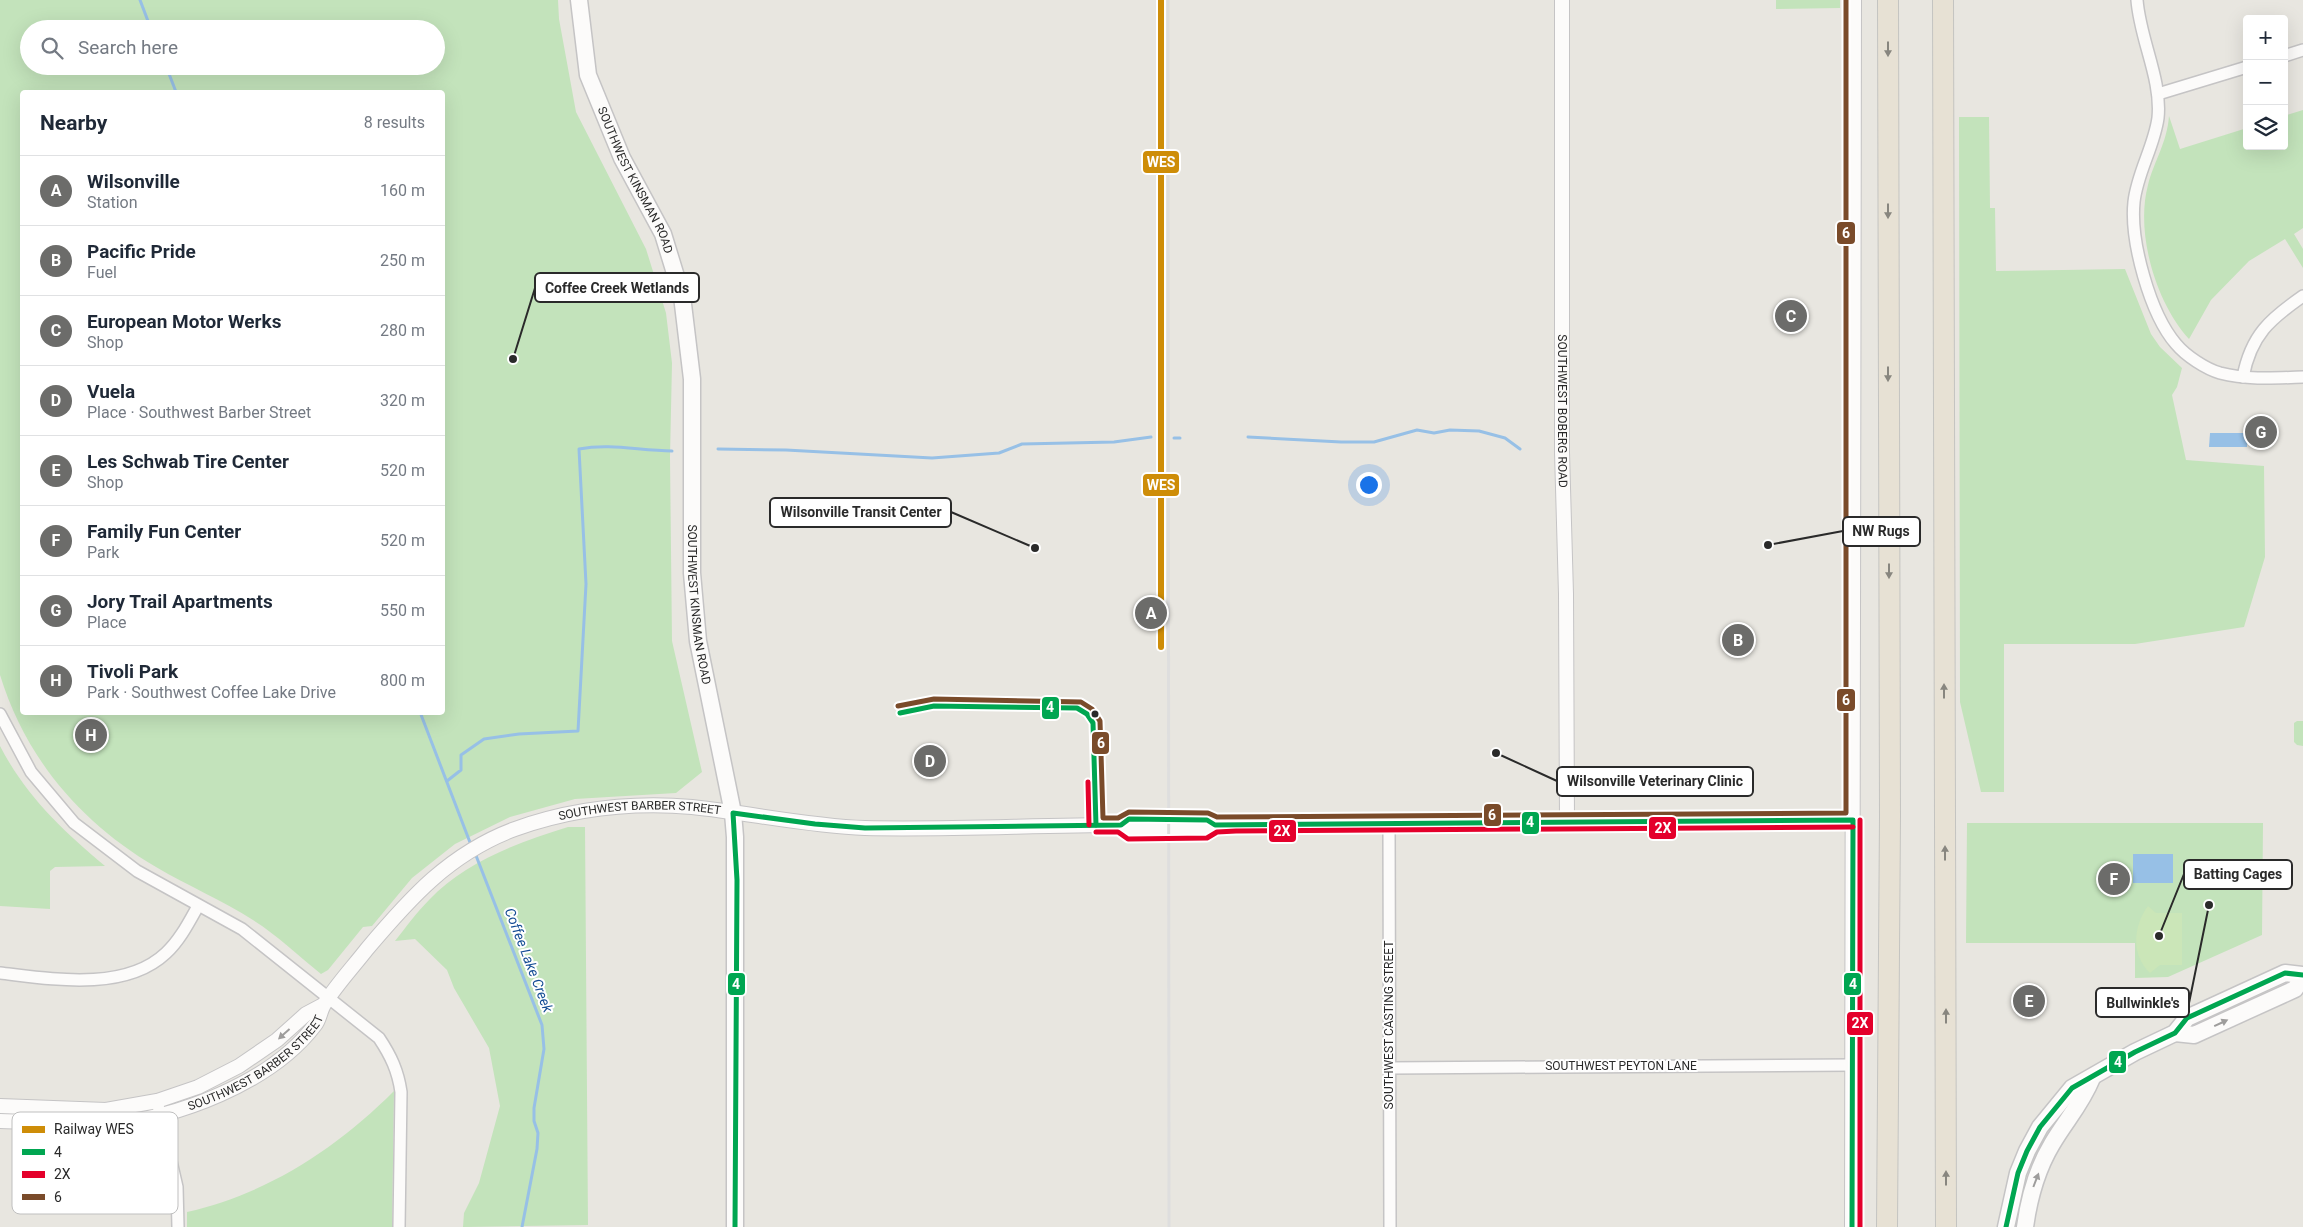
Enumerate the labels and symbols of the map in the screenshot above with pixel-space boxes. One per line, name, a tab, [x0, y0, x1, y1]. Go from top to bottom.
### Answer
one-way arrow	[1884, 41, 1892, 57]
street label: SOUTHWEST KINSMAN ROAD	[595, 105, 676, 255]
line badge: WES	[1142, 150, 1180, 174]
text: WES	[1147, 154, 1176, 170]
one-way arrow	[1884, 203, 1892, 219]
line badge: 6	[1836, 221, 1856, 245]
text: 6	[1842, 225, 1850, 241]
callout: Coffee Creek Wetlands	[535, 273, 699, 302]
text: Coffee Creek Wetlands	[545, 280, 689, 296]
pin: C	[1775, 297, 1807, 335]
street label: SOUTHWEST BOBERG ROAD	[1555, 334, 1570, 488]
one-way arrow	[1884, 366, 1892, 382]
pin: G	[2245, 413, 2277, 451]
your location	[1356, 472, 1382, 498]
line badge: WES	[1142, 473, 1180, 497]
text: WES	[1147, 477, 1176, 493]
callout: Wilsonville Transit Center	[770, 498, 951, 527]
text: Wilsonville Transit Center	[780, 504, 942, 520]
callout: NW Rugs	[1843, 517, 1920, 546]
text: NW Rugs	[1852, 523, 1910, 539]
street label: SOUTHWEST KINSMAN ROAD	[685, 524, 714, 686]
one-way arrow	[1885, 563, 1893, 579]
pin: A	[1135, 594, 1167, 632]
pin: B	[1722, 621, 1754, 659]
one-way arrow	[1940, 683, 1948, 699]
line badge: 6	[1836, 688, 1856, 712]
text: 6	[1842, 692, 1850, 708]
line badge: 4	[1041, 696, 1060, 720]
text: 4	[1046, 699, 1054, 715]
unlabelled marker	[1090, 709, 1100, 719]
pin: H	[75, 716, 107, 754]
line badge: 6	[1091, 731, 1110, 755]
text: 6	[1097, 735, 1105, 751]
pin: D	[914, 742, 946, 780]
callout: Wilsonville Veterinary Clinic	[1557, 767, 1753, 796]
text: Wilsonville Veterinary Clinic	[1567, 773, 1743, 789]
street label: SOUTHWEST BARBER STREET	[557, 798, 722, 823]
line badge: 6	[1483, 803, 1502, 827]
text: 6	[1488, 807, 1496, 823]
line badge: 4	[1521, 811, 1540, 835]
text: 4	[1526, 814, 1534, 830]
line badge: 2X	[1648, 816, 1677, 840]
line badge: 2X	[1268, 819, 1297, 843]
text: 2X	[1655, 820, 1672, 836]
text: 2X	[1274, 823, 1291, 839]
one-way arrow	[1941, 845, 1949, 861]
pin: F	[2098, 860, 2130, 898]
callout: Batting Cages	[2184, 860, 2292, 889]
text: Batting Cages	[2194, 866, 2282, 882]
water label: Coffee Lake Creek	[502, 906, 557, 1015]
street label: SOUTHWEST CASTING STREET	[1382, 941, 1396, 1109]
line badge: 4	[727, 972, 746, 996]
line badge: 4	[1843, 972, 1862, 996]
text: 4	[732, 976, 740, 992]
text: 4	[1849, 976, 1857, 992]
pin: E	[2013, 982, 2045, 1020]
callout: Bullwinkle's	[2096, 988, 2189, 1017]
text: Bullwinkle's	[2106, 995, 2180, 1011]
one-way arrow	[1942, 1008, 1950, 1024]
line badge: 2X	[1846, 1011, 1874, 1036]
street label: SOUTHWEST BARBER STREET	[186, 1013, 326, 1113]
text: 2X	[1852, 1015, 1869, 1031]
one-way arrow	[2214, 1018, 2228, 1026]
one-way arrow	[278, 1028, 290, 1040]
line badge: 4	[2108, 1050, 2127, 1074]
text: 4	[2114, 1054, 2122, 1070]
street label: SOUTHWEST PEYTON LANE	[1545, 1059, 1697, 1073]
legend	[12, 1112, 178, 1214]
text: Railway WES	[54, 1121, 134, 1137]
text: 4	[54, 1144, 62, 1160]
text: 2X	[54, 1166, 71, 1182]
one-way arrow	[1942, 1170, 1950, 1186]
one-way arrow	[2032, 1172, 2040, 1187]
text: 6	[54, 1189, 62, 1205]

